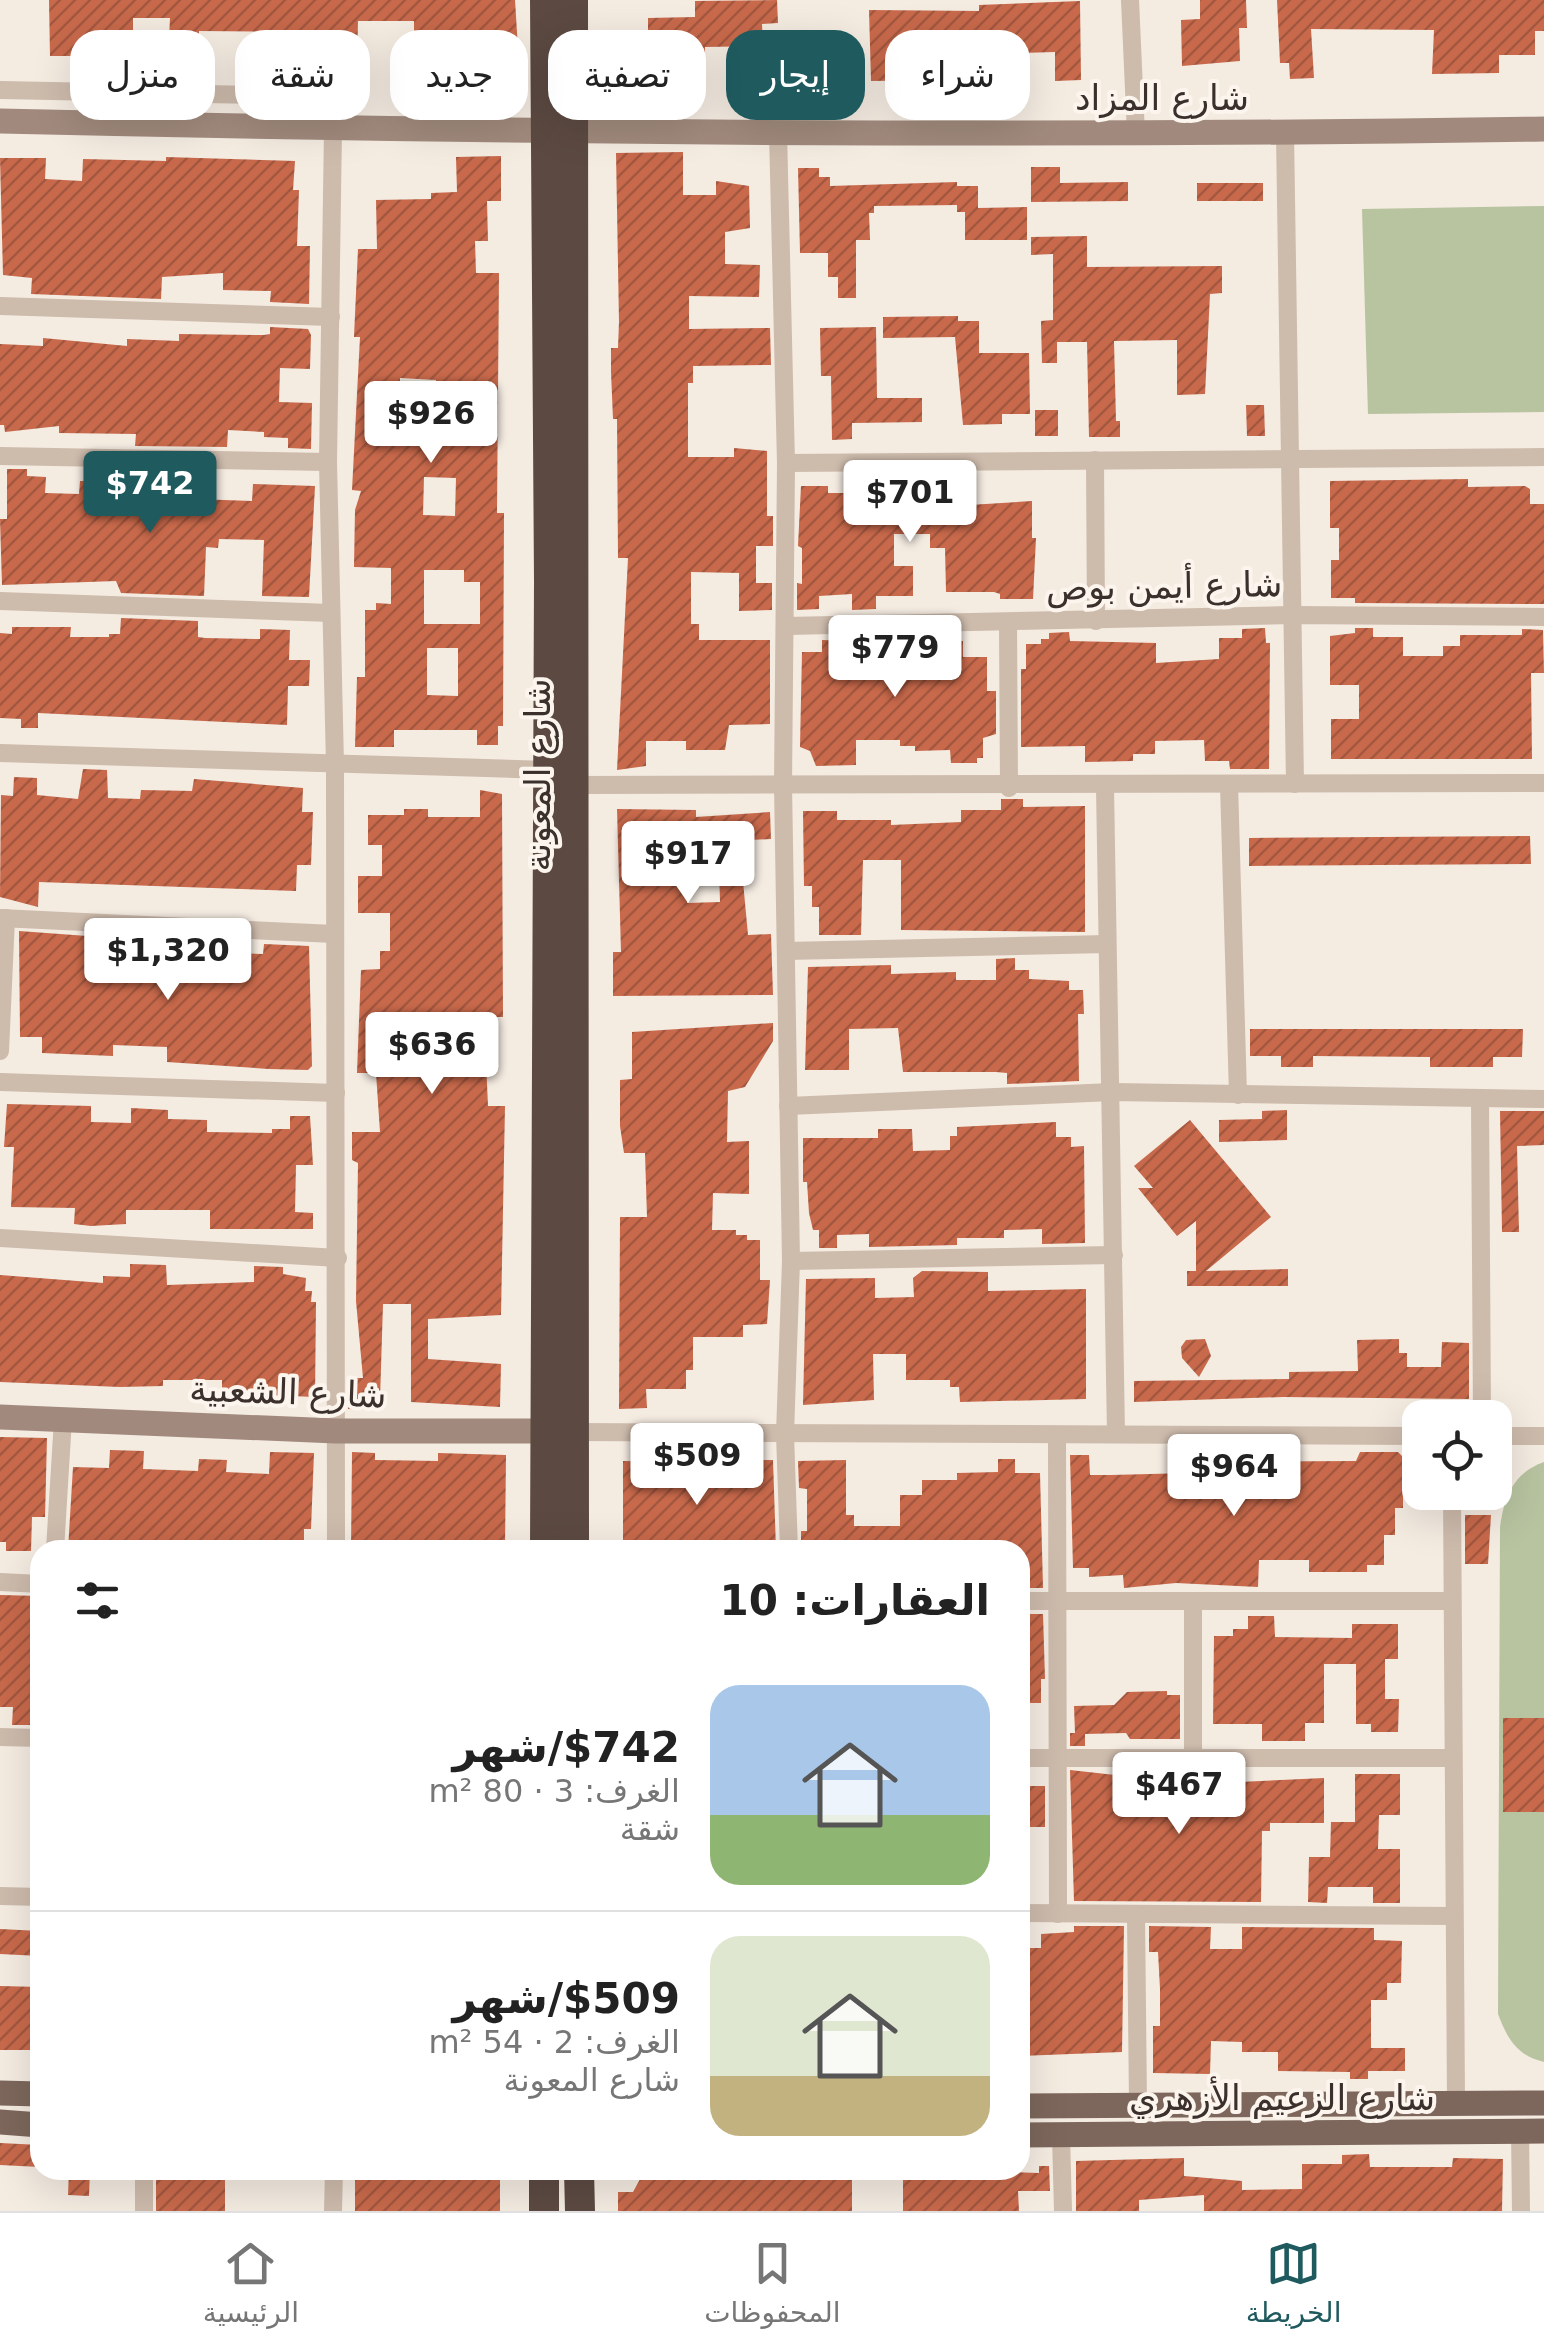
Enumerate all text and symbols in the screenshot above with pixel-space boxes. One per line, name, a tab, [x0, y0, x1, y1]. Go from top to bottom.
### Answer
chip: منزل	[70, 30, 215, 120]
chip: شقة	[235, 30, 370, 120]
chip: جديد	[390, 30, 528, 120]
chip: تصفية	[548, 30, 706, 120]
chip: إيجار	[726, 30, 865, 120]
chip: شراء	[885, 30, 1030, 120]
street label: شارع المزاد	[1075, 78, 1249, 119]
pin: $926	[372, 381, 490, 466]
text: $926	[386, 394, 476, 432]
pin: $742	[91, 451, 209, 536]
pin: $701	[851, 460, 969, 545]
text: $742	[105, 464, 195, 502]
text: $701	[865, 473, 955, 511]
street label: شارع أيمن بوص	[1045, 561, 1283, 609]
pin: $779	[836, 615, 954, 700]
text: $779	[850, 628, 940, 666]
street label: شارع المعونة	[518, 679, 559, 872]
pin: $917	[629, 821, 747, 906]
text: $917	[643, 834, 733, 872]
pin: $1,320	[87, 918, 249, 1003]
text: $1,320	[106, 931, 230, 969]
pin: $636	[373, 1012, 491, 1097]
text: $636	[387, 1025, 477, 1063]
street label: شارع الشعبية	[189, 1369, 387, 1416]
map controls	[1402, 1400, 1512, 1510]
button: locate	[1402, 1400, 1512, 1510]
pin: $509	[638, 1423, 756, 1508]
pin: $964	[1175, 1434, 1293, 1519]
text: $509	[652, 1436, 742, 1474]
text: $964	[1189, 1447, 1279, 1485]
icon: filters	[70, 1573, 125, 1628]
text: العقارات: 10	[719, 1576, 990, 1625]
text: $742/شهر	[453, 1723, 680, 1772]
icon: home	[790, 1725, 910, 1845]
pin: $467	[1120, 1752, 1238, 1837]
text: $467	[1134, 1765, 1224, 1803]
text: الغرف: 3 · 80 m²	[428, 1772, 680, 1810]
text: شقة	[620, 1810, 680, 1848]
text: $509/شهر	[453, 1974, 680, 2023]
icon: home	[790, 1976, 910, 2096]
text: الغرف: 2 · 54 m²	[428, 2023, 680, 2061]
text: شارع المعونة	[504, 2061, 680, 2099]
street label: شارع الزعيم الأزهري	[1129, 2076, 1435, 2119]
tab: الرئيسية	[203, 2236, 299, 2329]
tab: المحفوظات	[704, 2236, 841, 2329]
tab: الخريطة	[1246, 2236, 1341, 2329]

